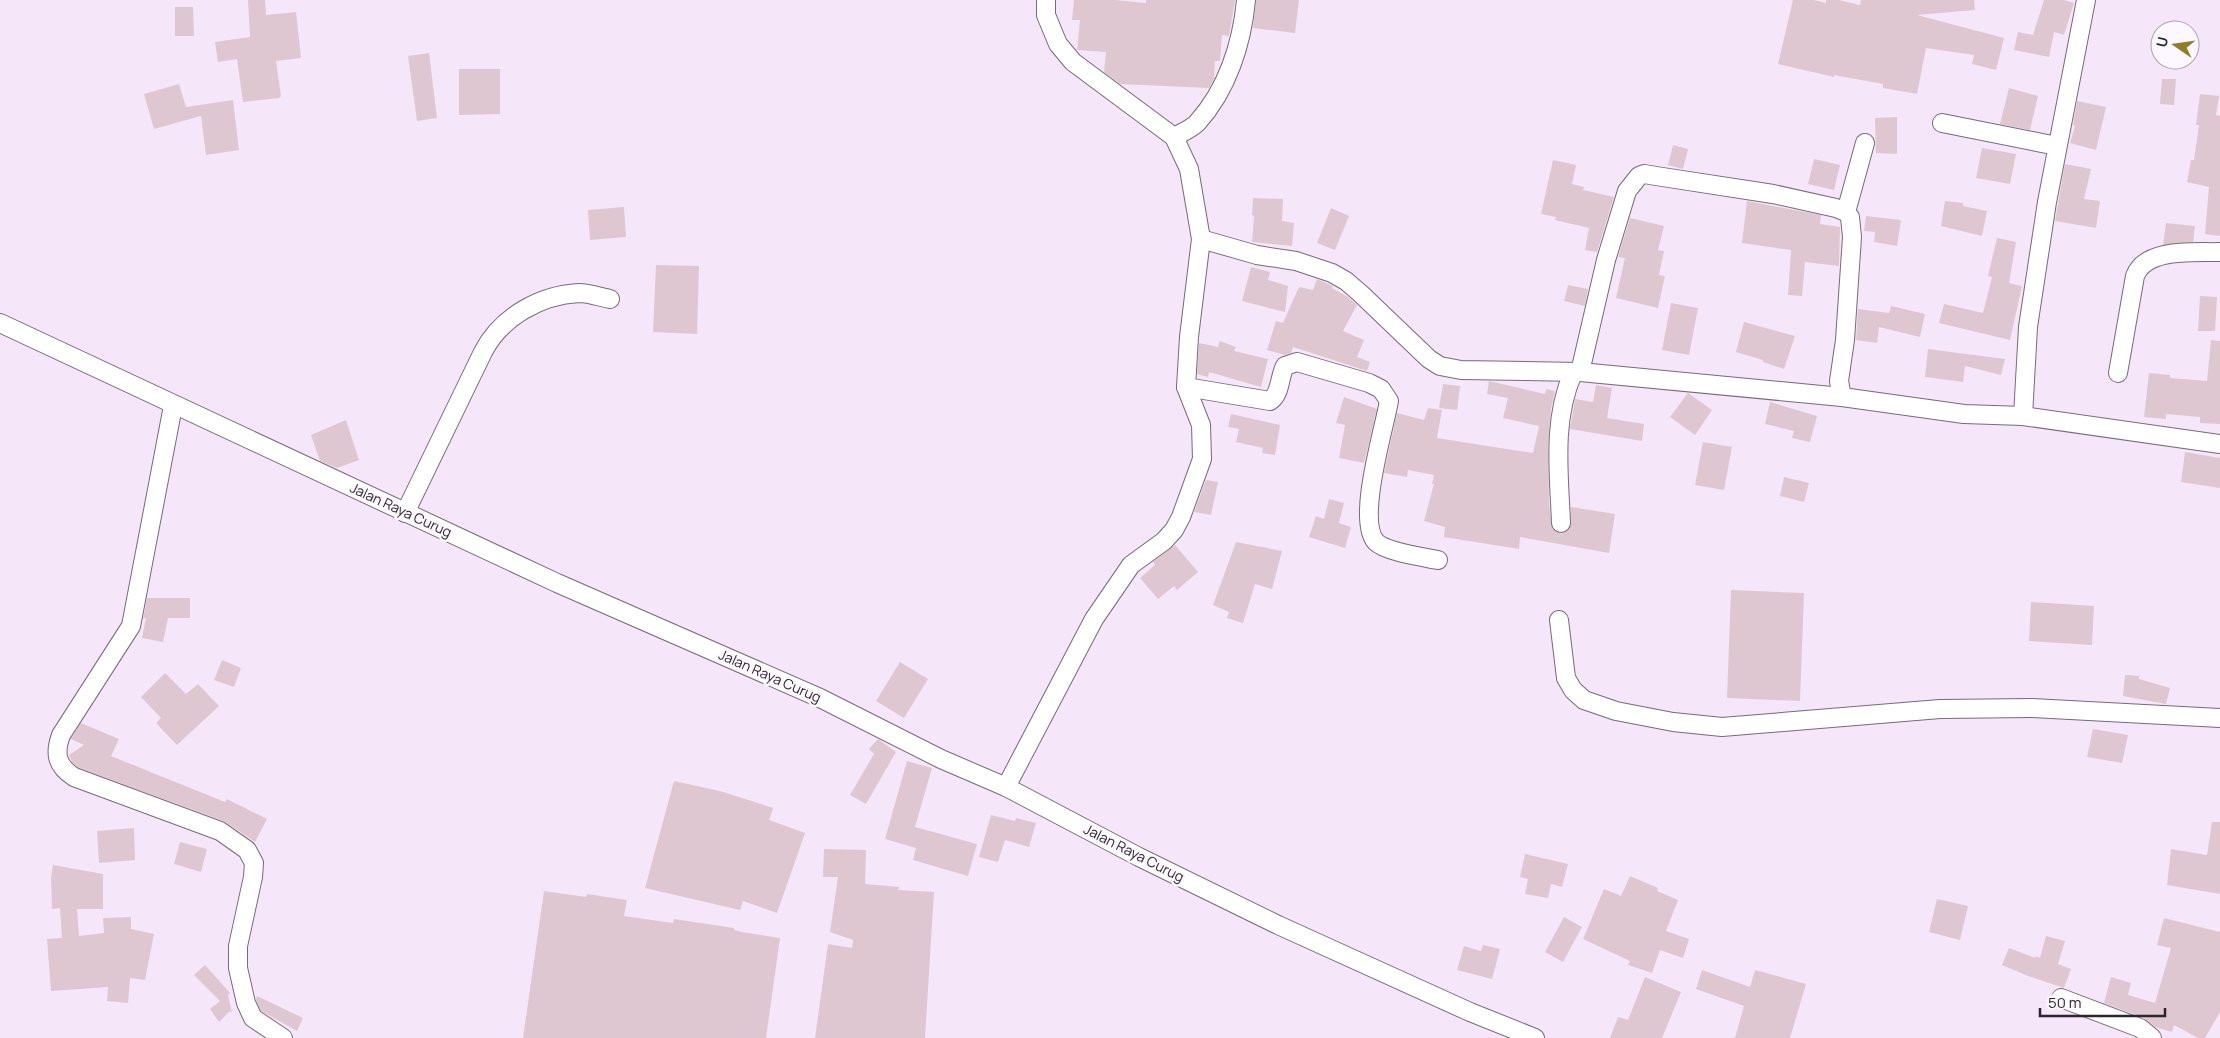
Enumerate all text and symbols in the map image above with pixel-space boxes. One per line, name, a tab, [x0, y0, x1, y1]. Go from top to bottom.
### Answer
north arrow	[2150, 20, 2200, 70]
text: U	[2151, 35, 2172, 49]
street label: Jalan Raya Curug	[347, 478, 455, 541]
street label: Jalan Raya Curug	[716, 644, 824, 707]
street label: Jalan Raya Curug	[1081, 819, 1188, 886]
scale bar	[2040, 986, 2165, 1018]
text: 50 m	[2048, 992, 2082, 1013]

